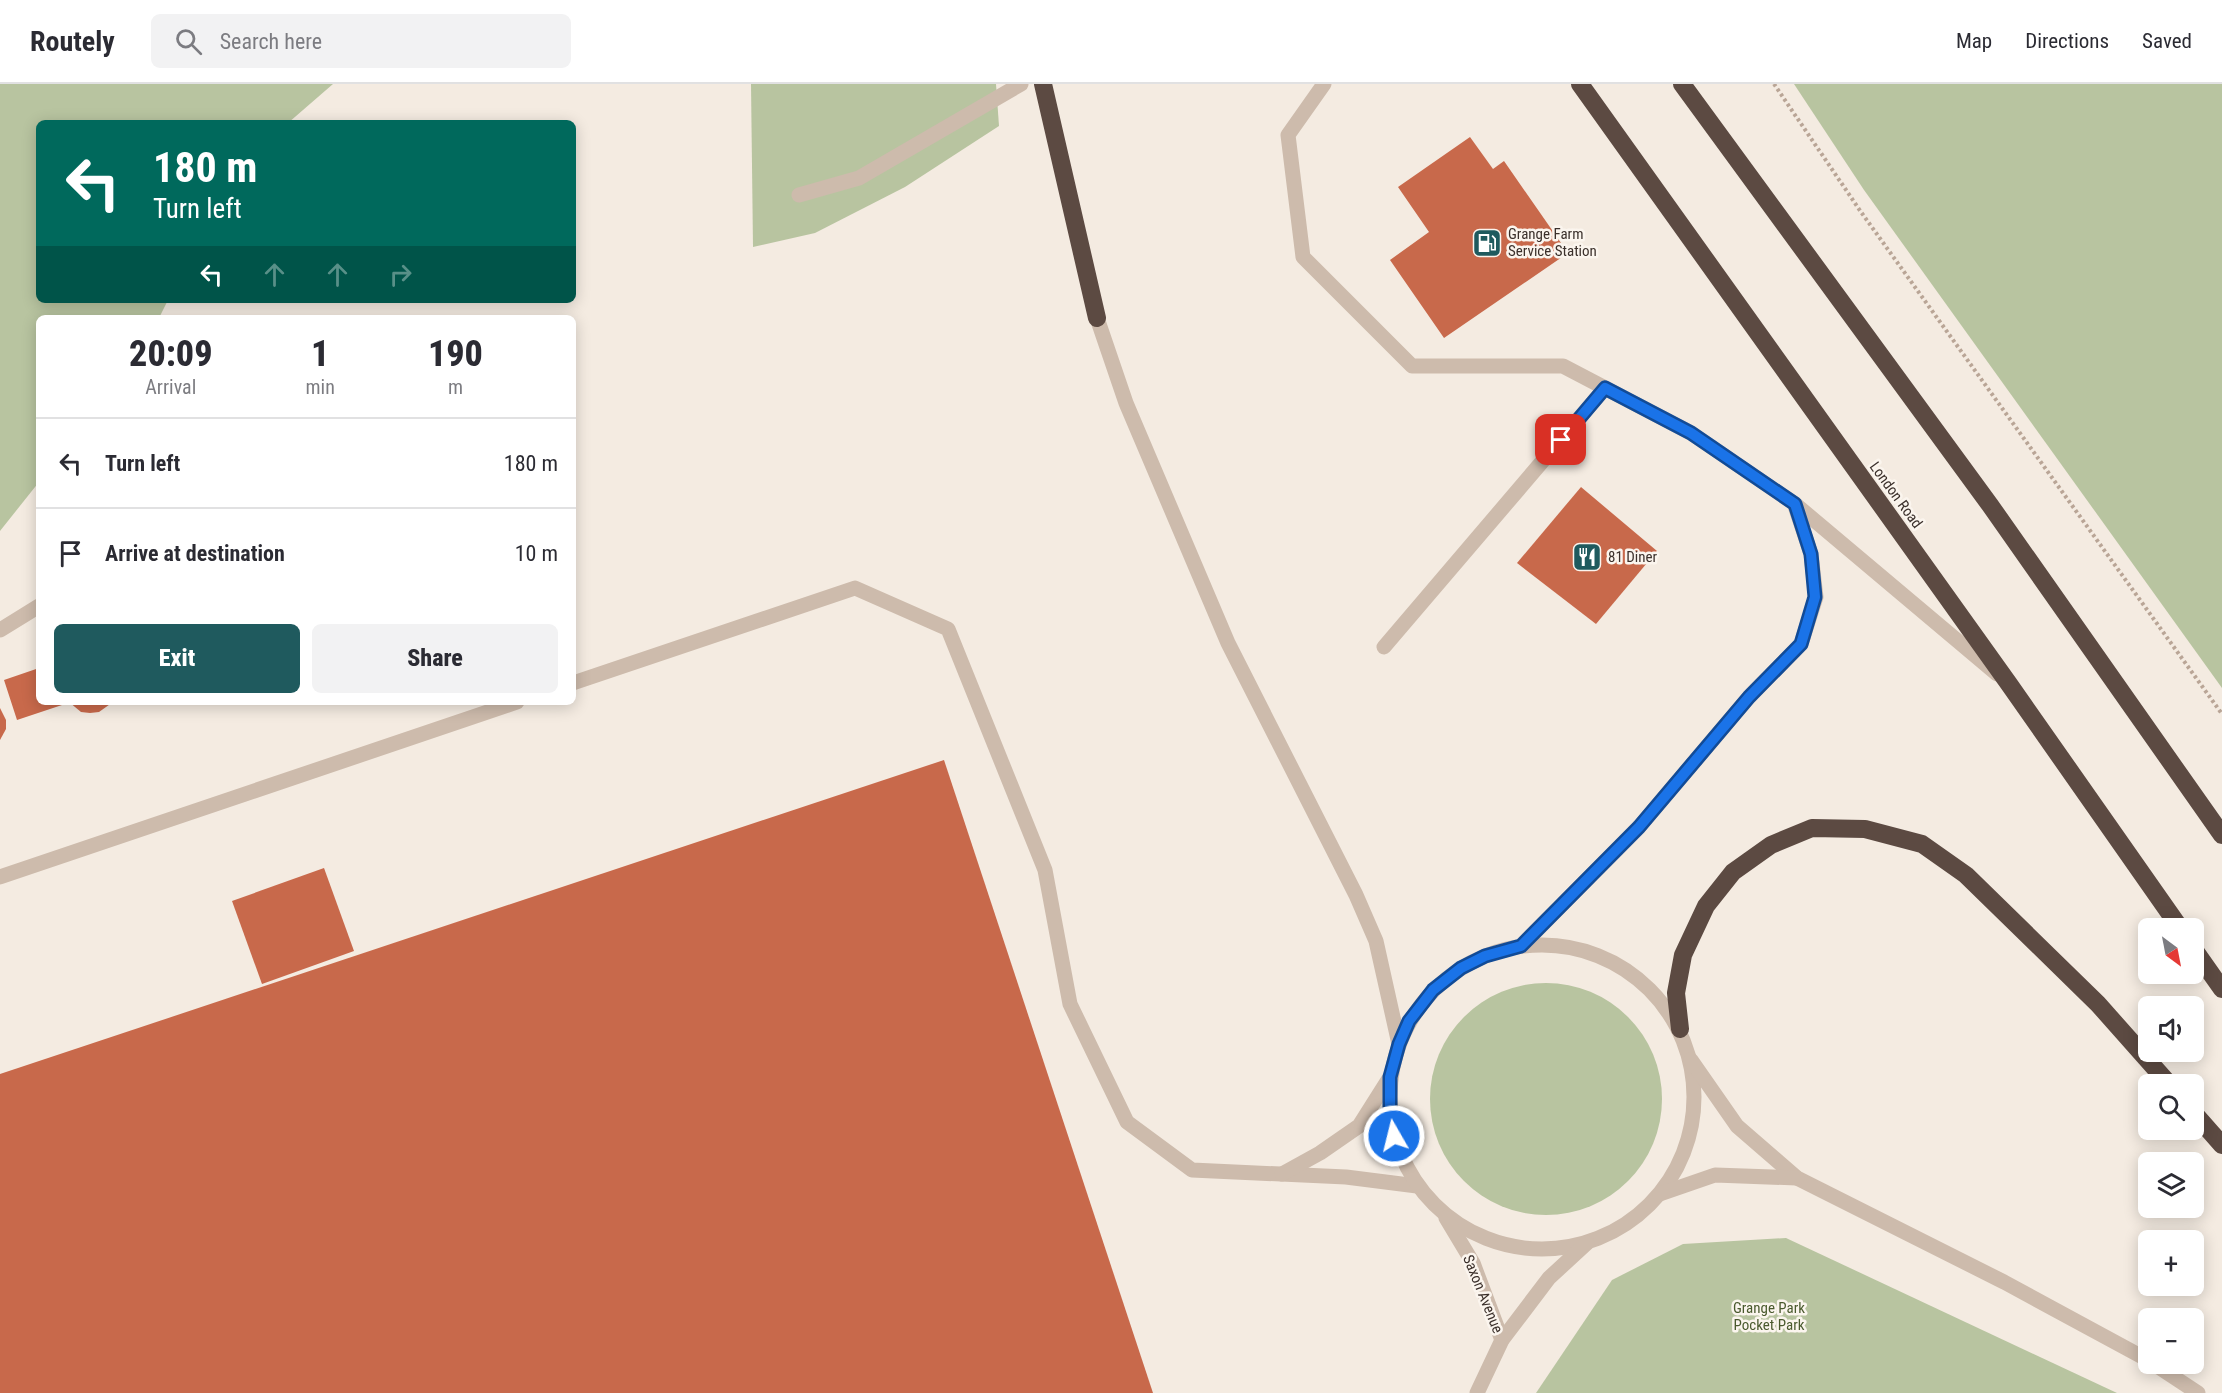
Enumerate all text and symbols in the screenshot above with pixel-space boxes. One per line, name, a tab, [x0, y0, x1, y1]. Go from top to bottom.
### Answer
search box	[151, 14, 571, 68]
text: Routely	[30, 25, 115, 58]
icon: search	[172, 25, 205, 58]
text: Search here	[220, 29, 322, 54]
text: Map	[1956, 29, 1992, 53]
text: Directions	[2025, 29, 2109, 53]
text: Saved	[2142, 29, 2192, 53]
text: 180 m	[153, 143, 258, 192]
icon: left	[54, 144, 132, 222]
text: Turn left	[153, 193, 242, 225]
place label: Grange Farm Service Station	[1508, 225, 1597, 260]
fuel station icon: Grange Farm Service Station	[1471, 227, 1503, 259]
icon: left	[195, 258, 228, 291]
icon: ahead	[258, 258, 291, 291]
icon: ahead	[321, 258, 354, 291]
icon: right	[384, 258, 417, 291]
text: 20:09	[129, 333, 212, 375]
text: 1	[311, 333, 329, 375]
text: 190	[428, 333, 483, 375]
text: Arrival	[145, 375, 196, 399]
text: min	[306, 375, 335, 399]
text: m	[448, 375, 463, 399]
pin	[1535, 414, 1586, 465]
icon: arrive	[1544, 423, 1577, 456]
icon: left	[54, 447, 87, 480]
text: Turn left	[105, 451, 180, 476]
text: 180 m	[504, 451, 558, 476]
street label: London Road	[1866, 458, 1926, 532]
icon: arrive	[54, 537, 87, 570]
text: Arrive at destination	[105, 541, 285, 566]
text: 10 m	[515, 541, 558, 566]
restaurant icon: 81 Diner	[1571, 541, 1603, 573]
place label: 81 Diner	[1608, 548, 1658, 566]
button: Exit	[54, 624, 300, 693]
button: Share	[312, 624, 558, 693]
north arrow	[2138, 918, 2204, 984]
map controls	[2138, 918, 2204, 1374]
button: sound	[2138, 996, 2204, 1062]
button: search	[2138, 1074, 2204, 1140]
position arrow	[1362, 1104, 1426, 1168]
button: layers	[2138, 1152, 2204, 1218]
button: +	[2138, 1230, 2204, 1296]
street label: Saxon Avenue	[1459, 1252, 1507, 1336]
park label: Grange Park Pocket Park	[1733, 1299, 1805, 1334]
button: −	[2138, 1308, 2204, 1374]

